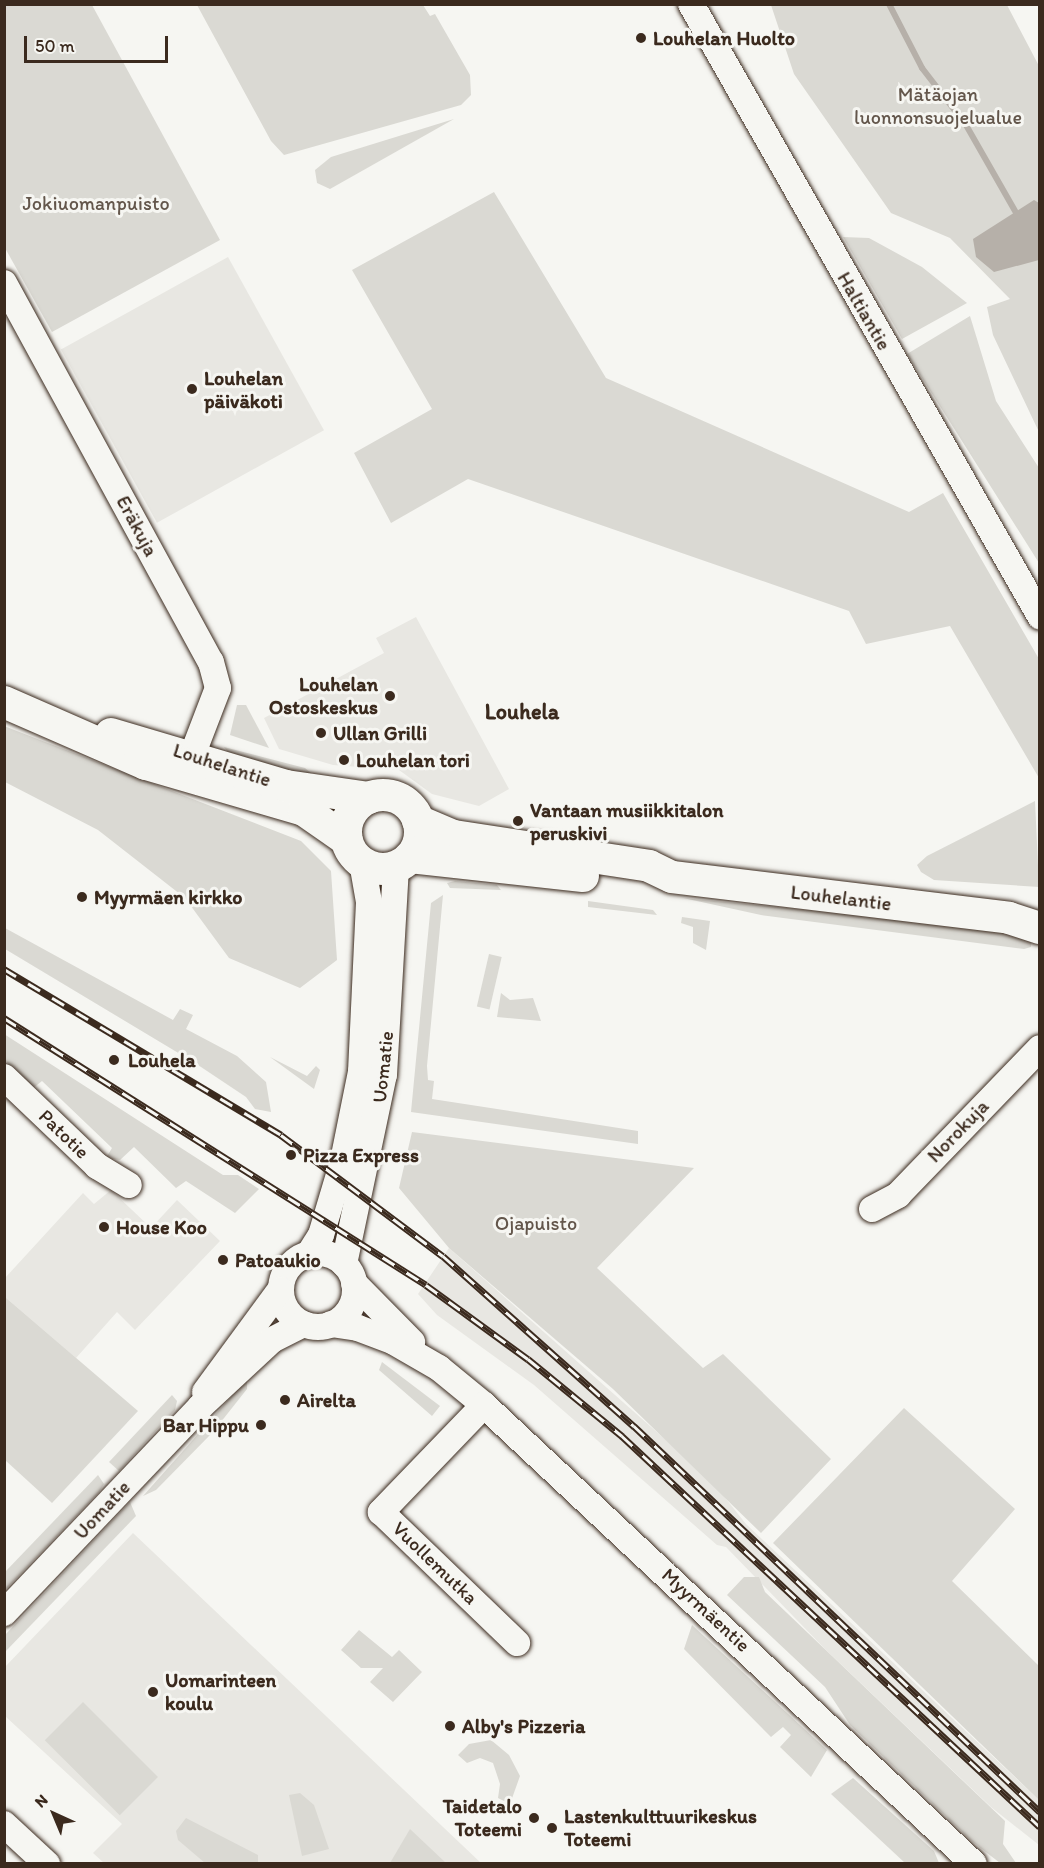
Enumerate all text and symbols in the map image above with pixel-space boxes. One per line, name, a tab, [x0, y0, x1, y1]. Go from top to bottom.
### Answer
scale bar	[27, 24, 171, 62]
place label: Louhelan Huolto	[653, 26, 795, 50]
marker: Louhelan Huolto	[634, 31, 648, 45]
text: 50 m	[35, 35, 75, 57]
park label: Mätäojan luonnonsuojelualue	[854, 82, 1022, 129]
park label: Jokiuomanpuisto	[22, 191, 170, 215]
street label: Haltiantie	[832, 268, 896, 354]
place label: Louhelan päiväkoti	[204, 366, 283, 413]
marker: Louhelan päiväkoti	[185, 382, 199, 396]
street label: Eräkuja	[111, 492, 163, 560]
place label: Louhelan Ostoskeskus	[269, 672, 378, 719]
marker: Louhelan Ostoskeskus	[383, 689, 397, 703]
district label: Louhela	[485, 699, 559, 725]
place label: Ullan Grilli	[333, 721, 427, 745]
marker: Ullan Grilli	[314, 726, 328, 740]
street label: Louhelantie	[170, 738, 274, 792]
place label: Louhelan tori	[356, 748, 470, 772]
marker: Louhelan tori	[337, 753, 351, 767]
place label: Vantaan musiikkitalon peruskivi	[530, 798, 723, 845]
marker: Vantaan musiikkitalon peruskivi	[511, 814, 525, 828]
street label: Louhelantie	[789, 880, 893, 916]
place label: Myyrmäen kirkko	[94, 885, 242, 909]
marker: Myyrmäen kirkko	[75, 890, 89, 904]
street label: Uomatie	[367, 1030, 399, 1104]
place label: Louhela	[128, 1048, 196, 1072]
marker: Louhela	[105, 1051, 123, 1069]
street label: Norokuja	[922, 1094, 994, 1168]
street label: Patotie	[34, 1104, 94, 1164]
place label: Pizza Express	[303, 1143, 418, 1167]
marker: Pizza Express	[284, 1148, 298, 1162]
park label: Ojapuisto	[495, 1211, 577, 1235]
place label: House Koo	[116, 1215, 207, 1239]
marker: House Koo	[97, 1220, 111, 1234]
place label: Patoaukio	[235, 1248, 321, 1272]
marker: Patoaukio	[216, 1253, 230, 1267]
place label: Airelta	[297, 1388, 356, 1412]
marker: Airelta	[278, 1393, 292, 1407]
place label: Bar Hippu	[163, 1413, 249, 1437]
marker: Bar Hippu	[254, 1418, 268, 1432]
street label: Uomatie	[69, 1475, 135, 1545]
street label: Vuollemutka	[387, 1516, 483, 1610]
street label: Myyrmäentie	[657, 1563, 755, 1657]
place label: Uomarinteen koulu	[165, 1668, 276, 1715]
marker: Uomarinteen koulu	[146, 1685, 160, 1699]
place label: Alby's Pizzeria	[462, 1714, 585, 1738]
marker: Alby's Pizzeria	[443, 1719, 457, 1733]
north arrow	[24, 1784, 84, 1844]
text: N	[31, 1790, 52, 1811]
place label: Taidetalo Toteemi	[443, 1794, 522, 1841]
place label: Lastenkulttuurikeskus Toteemi	[564, 1804, 757, 1851]
marker: Taidetalo Toteemi	[527, 1811, 541, 1825]
marker: Lastenkulttuurikeskus Toteemi	[545, 1821, 559, 1835]

